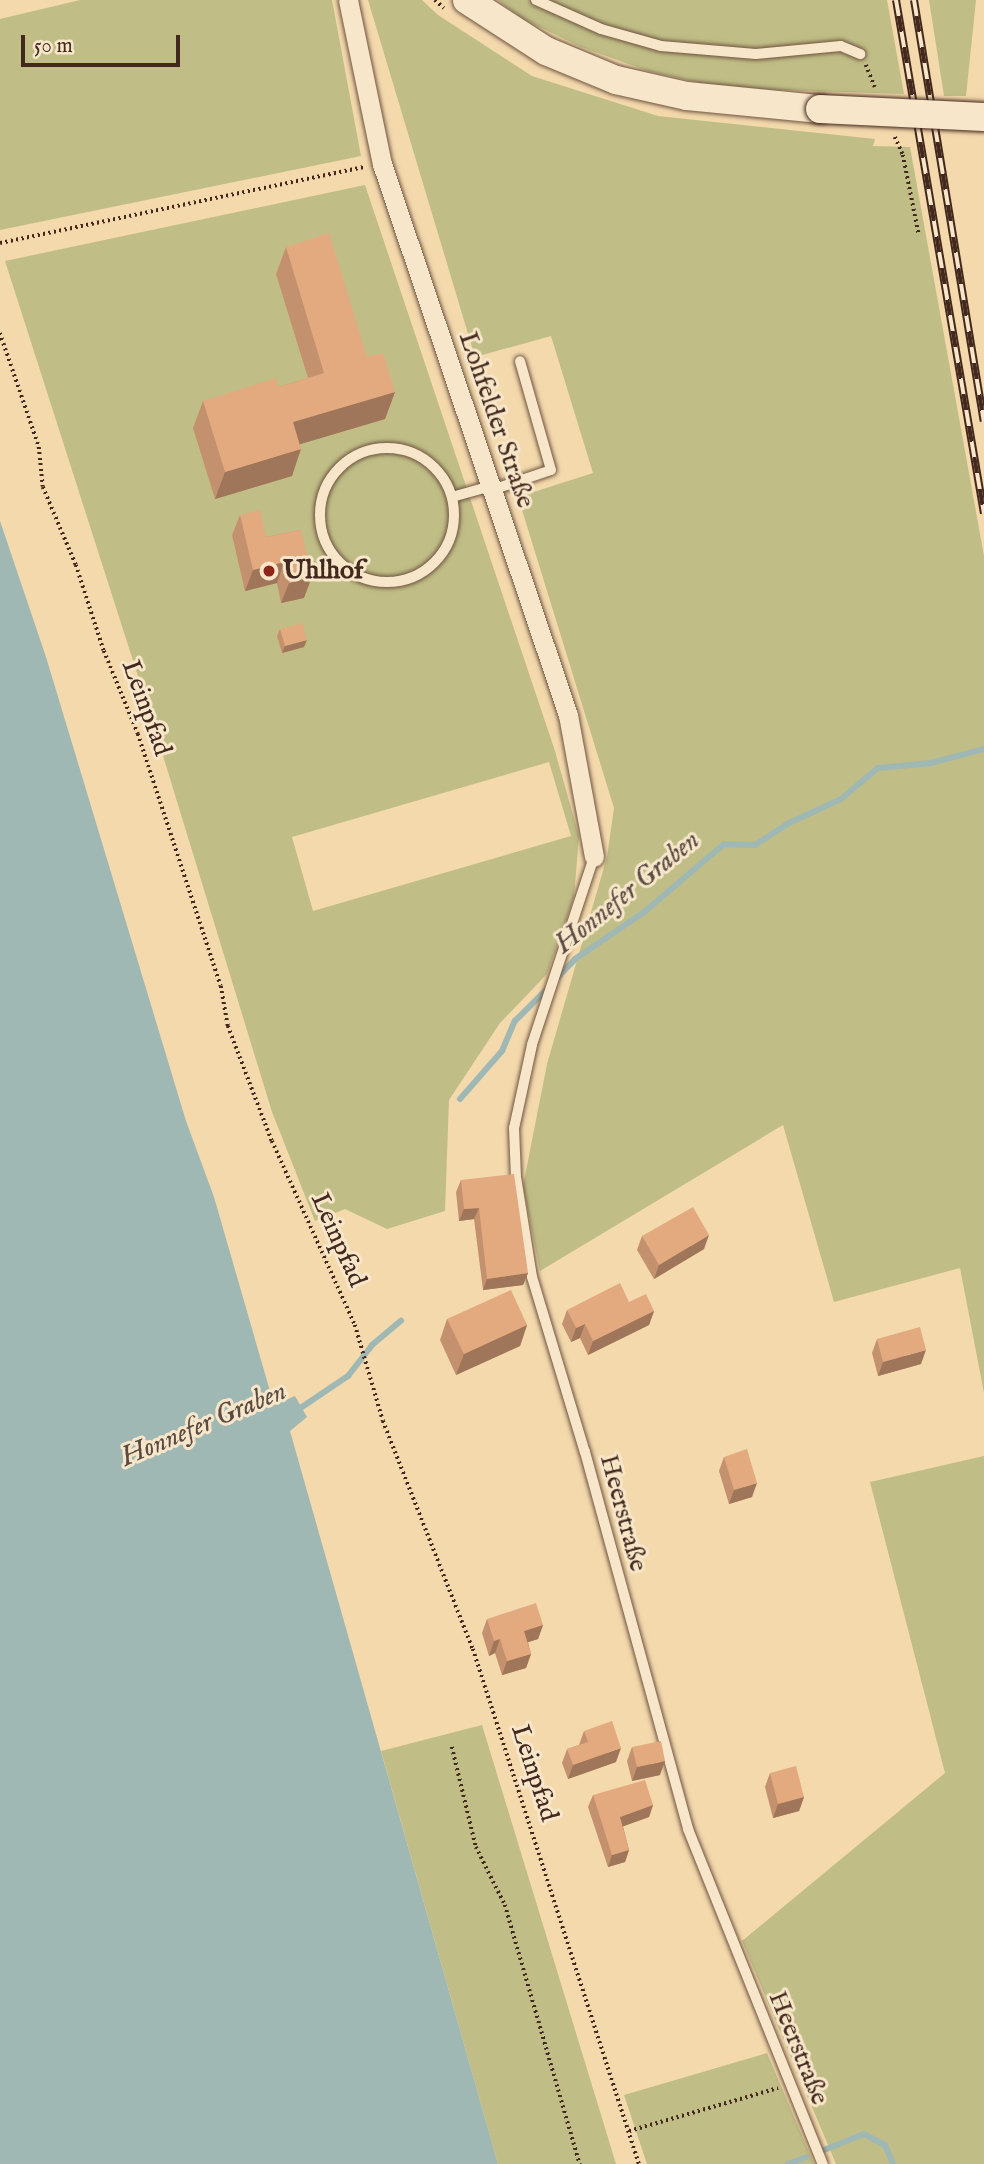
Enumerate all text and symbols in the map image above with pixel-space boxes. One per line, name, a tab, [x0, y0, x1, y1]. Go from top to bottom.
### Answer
scale bar	[24, 21, 184, 65]
text: 50 m	[34, 33, 73, 60]
street label: Lohfelder Straße	[451, 328, 541, 512]
place label: Uhlhof	[283, 555, 363, 587]
marker: Uhlhof	[261, 563, 277, 579]
street label: Leinpfad	[114, 656, 178, 760]
water label: Honnefer Graben	[549, 824, 707, 962]
street label: Leinpfad	[303, 1188, 373, 1292]
water label: Honnefer Graben	[116, 1375, 292, 1475]
street label: Heerstraße	[592, 1451, 654, 1575]
street label: Leinpfad	[504, 1721, 564, 1825]
street label: Heerstraße	[761, 1987, 835, 2109]

